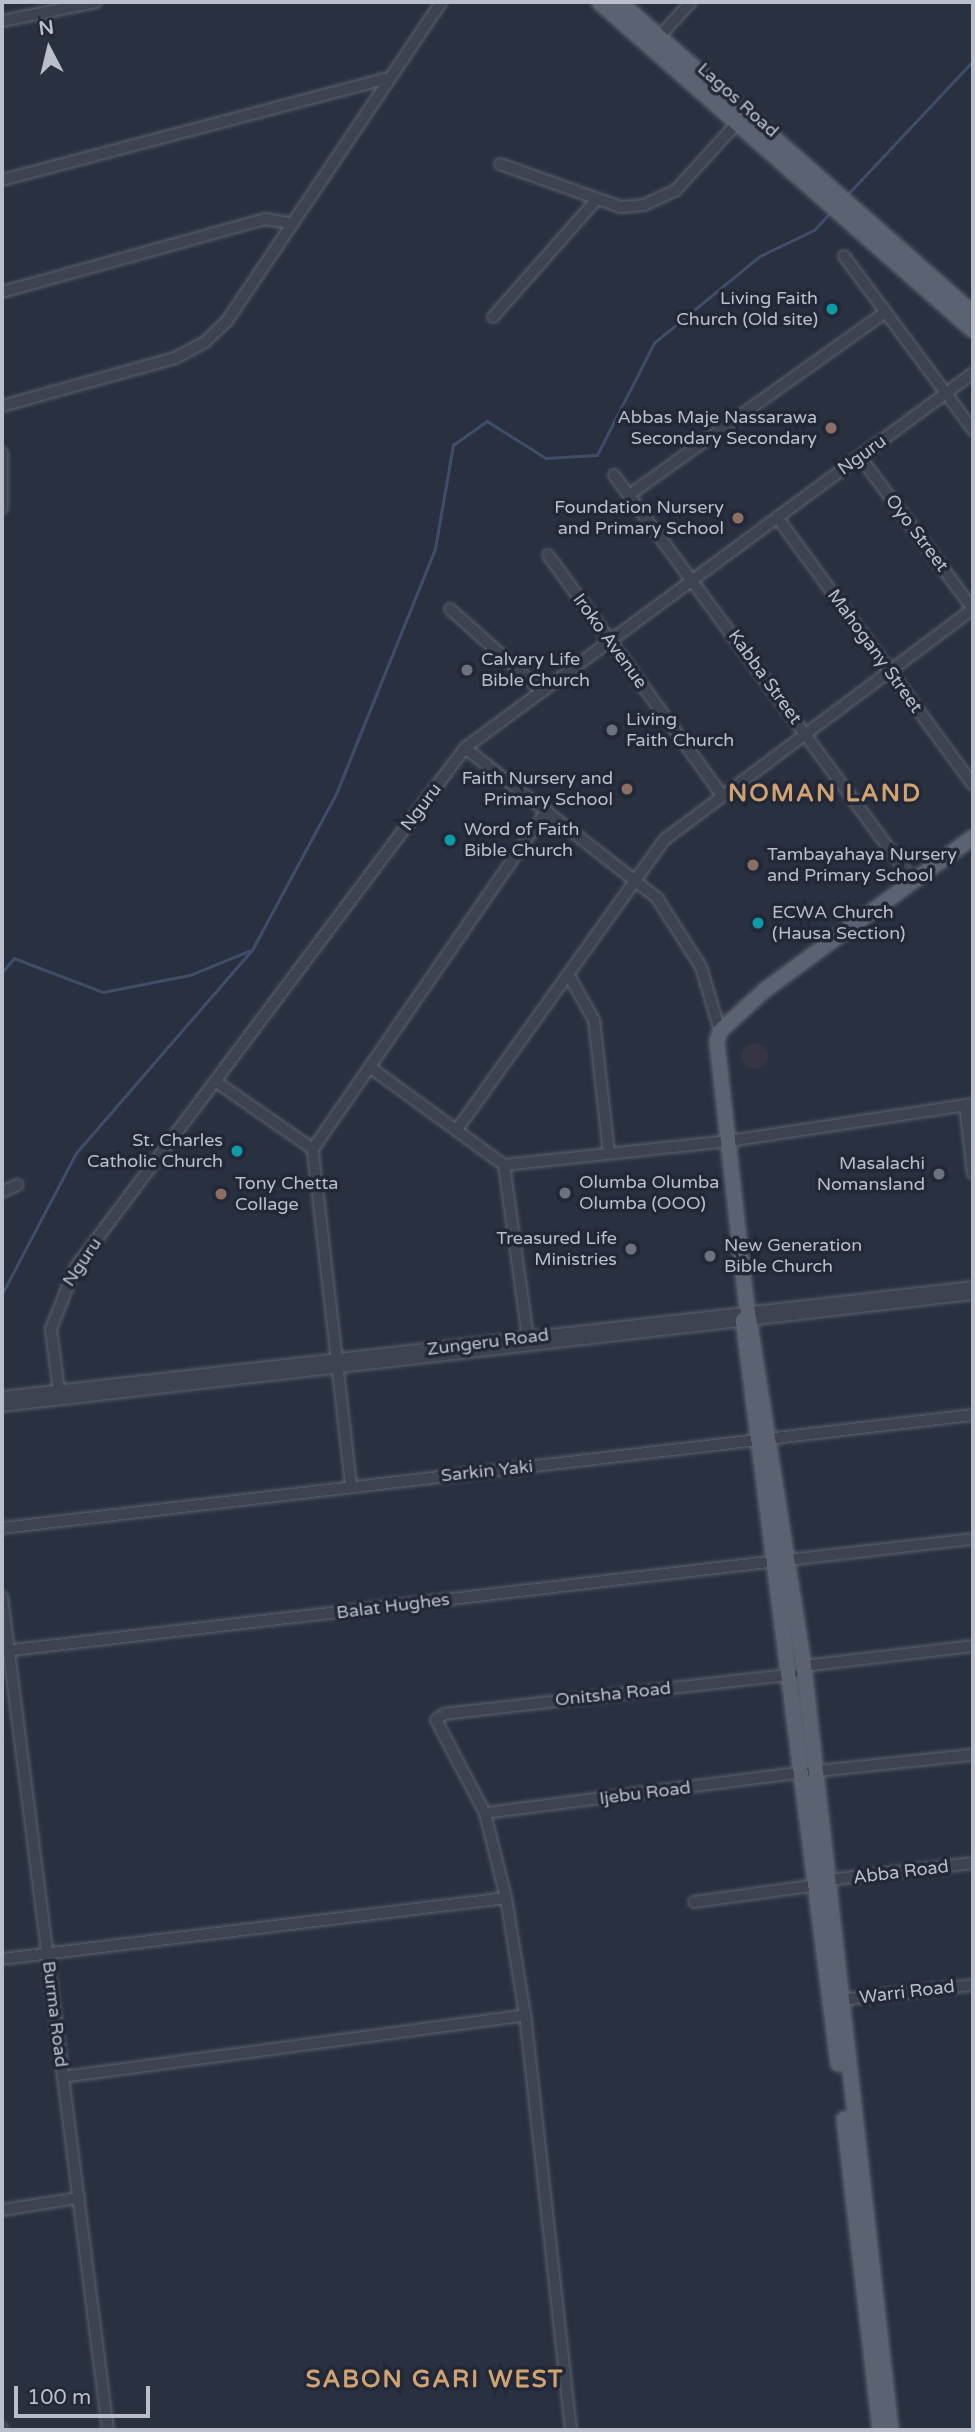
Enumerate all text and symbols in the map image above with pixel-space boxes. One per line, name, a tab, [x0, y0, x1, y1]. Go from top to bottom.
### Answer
north arrow	[14, 14, 84, 84]
text: N	[38, 16, 55, 40]
street label: Lagos Road	[693, 58, 783, 142]
place label: Living Faith Church (Old site)	[676, 288, 818, 330]
marker: Living Faith Church (Old site)	[824, 301, 840, 317]
place label: Abbas Maje Nassarawa Secondary Secondary	[618, 407, 817, 450]
marker: Abbas Maje Nassarawa Secondary Secondary	[823, 420, 839, 436]
street label: Nguru	[834, 430, 890, 480]
street label: Oyo Street	[881, 490, 953, 576]
place label: Foundation Nursery and Primary School	[554, 497, 724, 540]
marker: Foundation Nursery and Primary School	[730, 510, 746, 526]
street label: Mahogany Street	[823, 585, 927, 717]
street label: Iroko Avenue	[568, 589, 652, 693]
street label: Kabba Street	[724, 626, 806, 728]
place label: Calvary Life Bible Church	[481, 649, 590, 692]
marker: Calvary Life Bible Church	[459, 662, 475, 678]
place label: Living Faith Church	[626, 709, 734, 752]
marker: Living Faith Church	[604, 722, 620, 738]
place label: Faith Nursery and Primary School	[462, 768, 613, 810]
street label: Nguru	[396, 779, 446, 835]
district label: NOMAN LAND	[729, 780, 921, 808]
marker: Faith Nursery and Primary School	[619, 781, 635, 797]
place label: Word of Faith Bible Church	[464, 819, 579, 862]
marker: Word of Faith Bible Church	[442, 832, 458, 848]
place label: Tambayahaya Nursery and Primary School	[767, 844, 957, 886]
marker: Tambayahaya Nursery and Primary School	[745, 857, 761, 873]
place label: ECWA Church (Hausa Section)	[772, 902, 905, 944]
marker: ECWA Church (Hausa Section)	[750, 915, 766, 931]
place label: St. Charles Catholic Church	[87, 1130, 223, 1172]
marker: St. Charles Catholic Church	[229, 1143, 245, 1159]
place label: Masalachi Nomansland	[817, 1153, 925, 1196]
marker: Masalachi Nomansland	[931, 1166, 947, 1182]
place label: Olumba Olumba Olumba (OOO)	[579, 1172, 719, 1214]
place label: Tony Chetta Collage	[235, 1173, 338, 1216]
marker: Olumba Olumba Olumba (OOO)	[557, 1185, 573, 1201]
marker: Tony Chetta Collage	[213, 1186, 229, 1202]
place label: Treasured Life Ministries	[496, 1228, 617, 1270]
street label: Nguru	[58, 1233, 106, 1291]
place label: New Generation Bible Church	[724, 1235, 862, 1278]
marker: Treasured Life Ministries	[623, 1241, 639, 1257]
marker: New Generation Bible Church	[702, 1248, 718, 1264]
street label: Zungeru Road	[426, 1324, 550, 1360]
street label: Sarkin Yaki	[440, 1455, 534, 1487]
street label: Balat Hughes	[335, 1588, 451, 1624]
street label: Onitsha Road	[554, 1677, 672, 1711]
street label: Ijebu Road	[598, 1777, 692, 1809]
street label: Abba Road	[852, 1855, 950, 1889]
street label: Burma Road	[38, 1960, 72, 2068]
street label: Warri Road	[858, 1975, 956, 2009]
district label: SABON GARI WEST	[308, 2366, 562, 2394]
scale bar	[18, 2372, 154, 2416]
text: 100 m	[27, 2385, 91, 2410]

